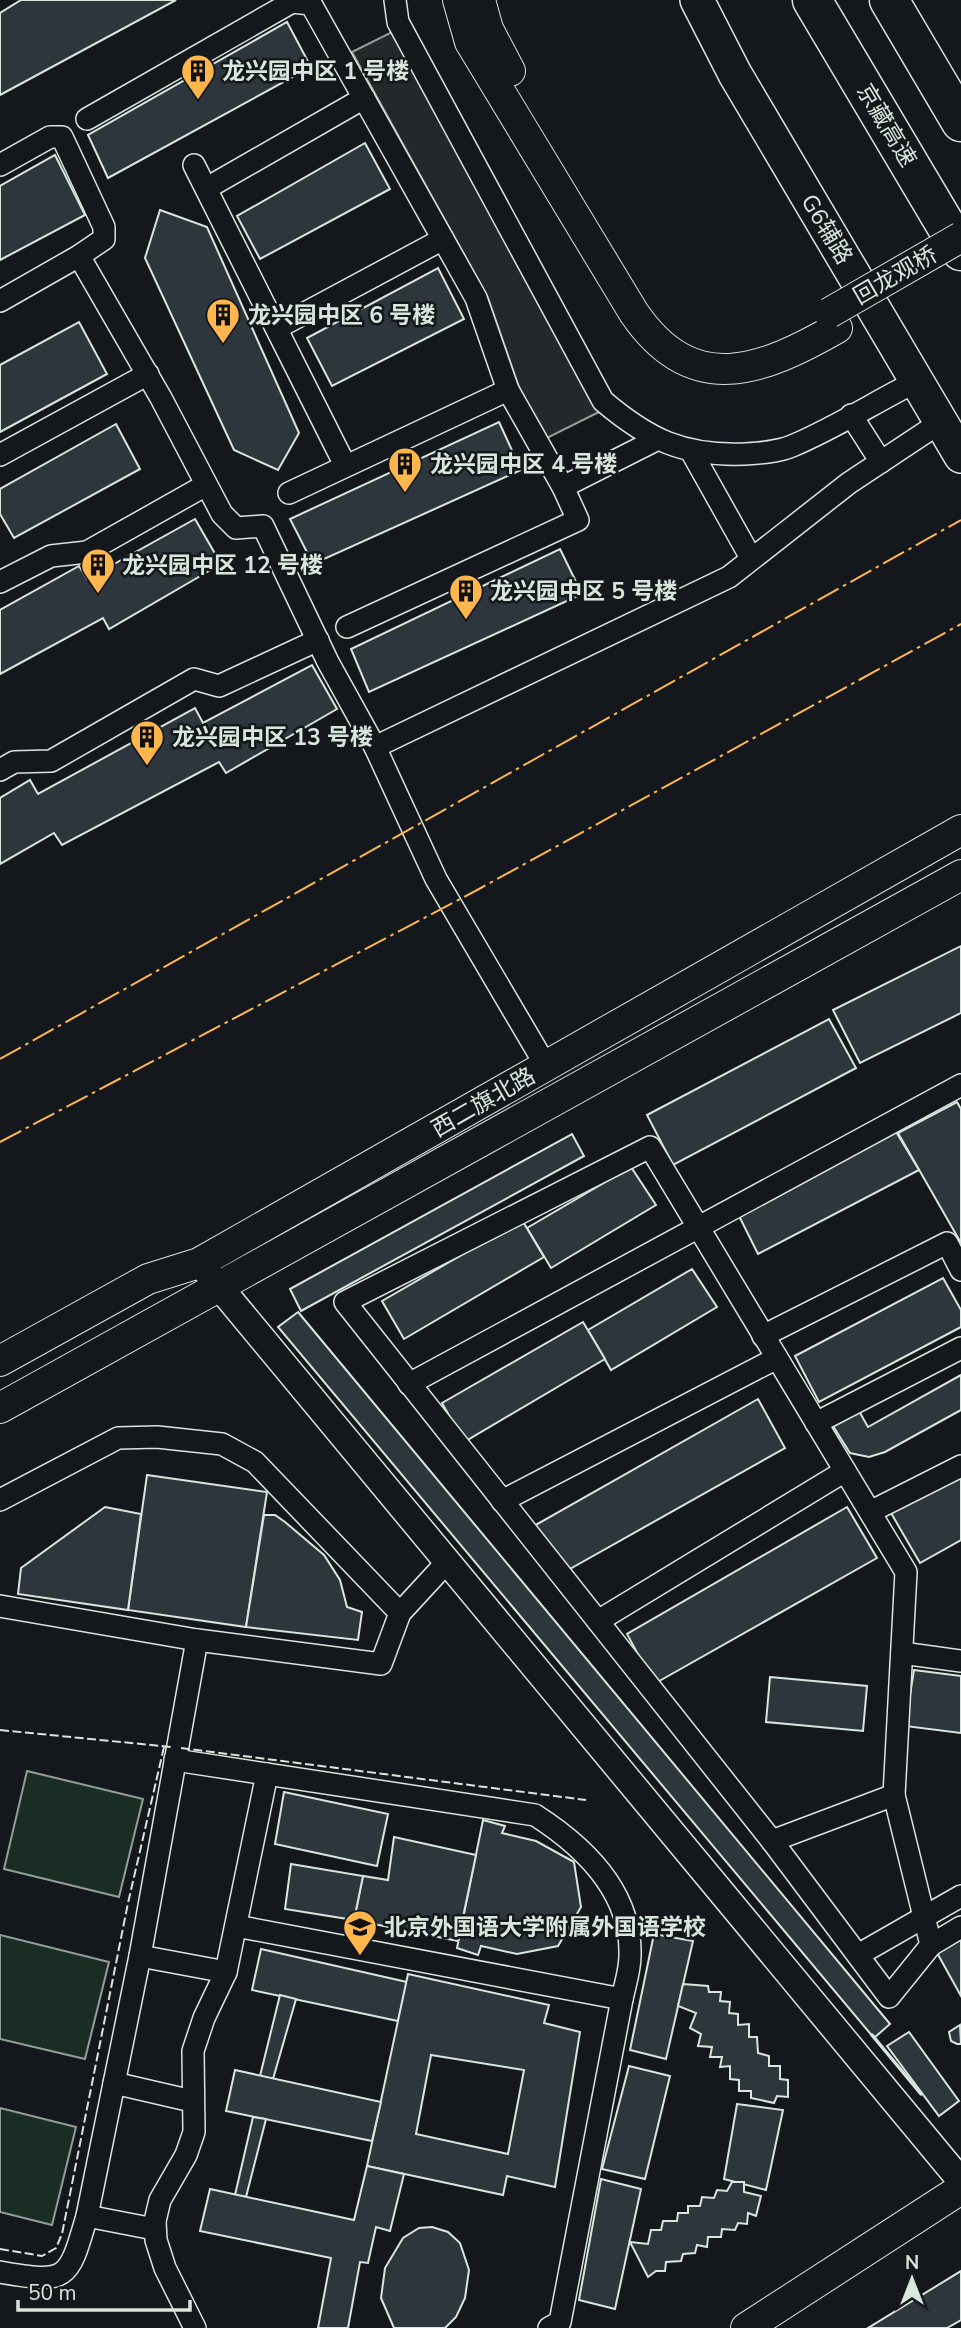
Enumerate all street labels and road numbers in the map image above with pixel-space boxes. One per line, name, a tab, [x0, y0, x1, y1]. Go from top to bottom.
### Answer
street label: 京藏高速	[850, 78, 924, 173]
street label: G6辅路	[794, 188, 860, 270]
street label: 回龙观桥	[848, 239, 943, 312]
street label: 西二旗北路	[426, 1060, 541, 1145]

